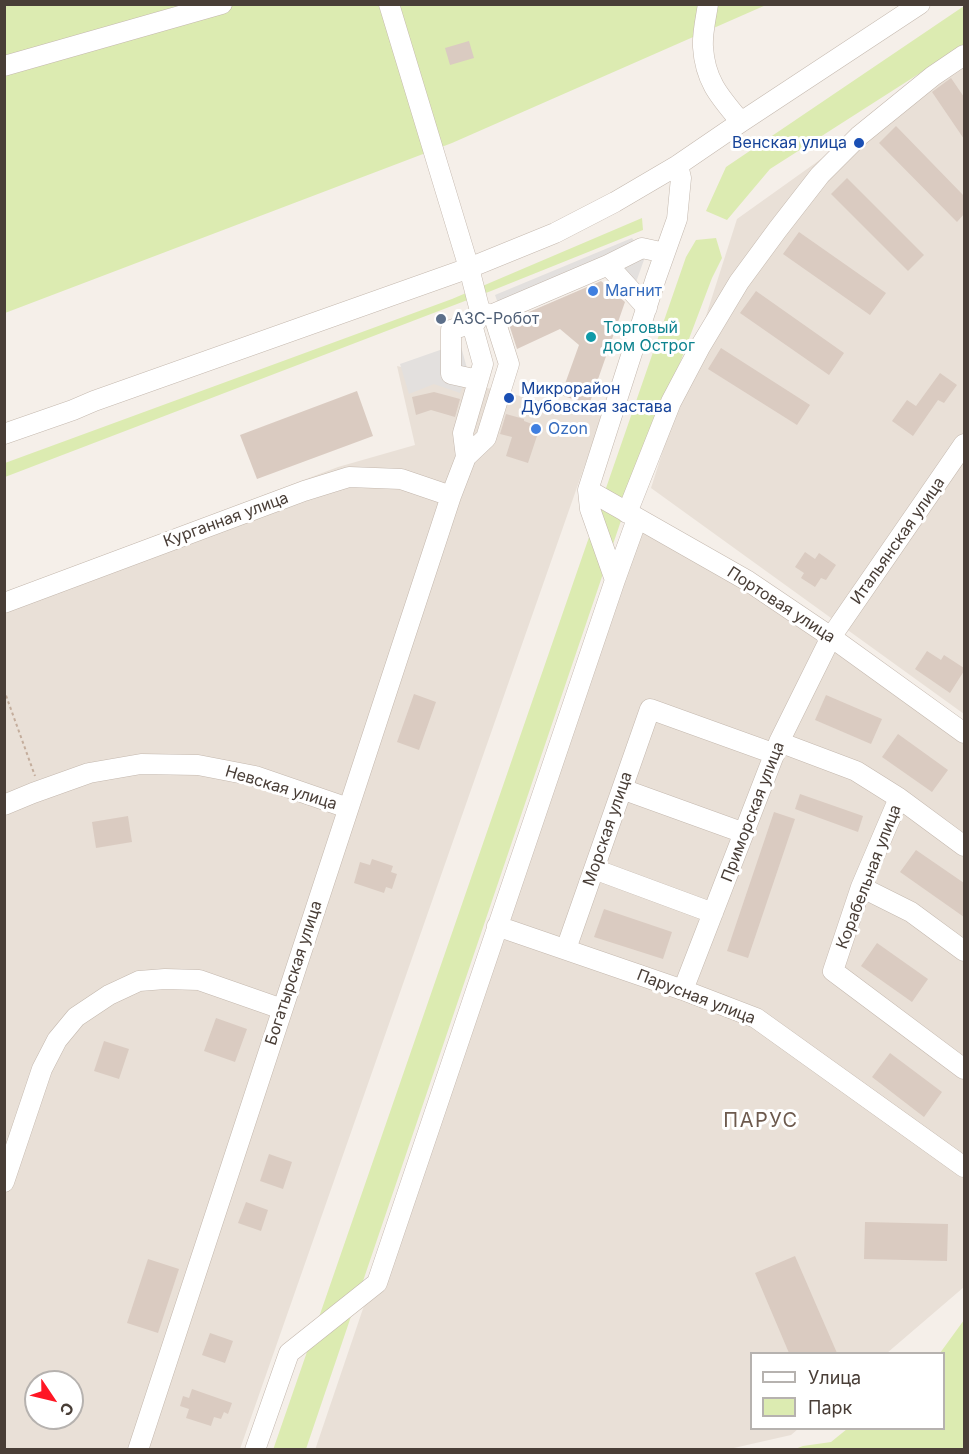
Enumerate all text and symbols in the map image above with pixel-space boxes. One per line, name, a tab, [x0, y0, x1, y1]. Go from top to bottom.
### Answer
place label: Венская улица	[732, 133, 847, 153]
marker: Венская улица	[852, 136, 866, 150]
place label: Магнит	[605, 281, 662, 301]
marker: Магнит	[586, 284, 600, 298]
place label: АЗС-Робот	[453, 309, 539, 329]
marker: АЗС-Робот	[434, 312, 448, 326]
place label: Торговый дом Острог	[603, 318, 695, 356]
marker: Торговый дом Острог	[584, 330, 598, 344]
place label: Микрорайон Дубовская застава	[521, 379, 672, 417]
marker: Микрорайон Дубовская застава	[502, 391, 516, 405]
place label: Ozon	[548, 419, 588, 439]
marker: Ozon	[529, 422, 543, 436]
street label: Итальянская улица	[847, 474, 949, 608]
street label: Курганная улица	[161, 488, 291, 552]
street label: Портовая улица	[723, 563, 839, 647]
street label: Приморская улица	[717, 739, 789, 885]
street label: Невская улица	[223, 762, 339, 814]
street label: Морская улица	[579, 769, 637, 889]
street label: Корабельная улица	[833, 802, 905, 952]
street label: Богатырская улица	[262, 898, 326, 1048]
street label: Парусная улица	[634, 966, 758, 1028]
district label: ПАРУС	[723, 1109, 799, 1133]
legend	[750, 1352, 945, 1430]
text: Улица	[808, 1367, 861, 1388]
north arrow	[24, 1370, 84, 1430]
text: Парк	[808, 1397, 852, 1418]
text: С	[56, 1399, 79, 1420]

